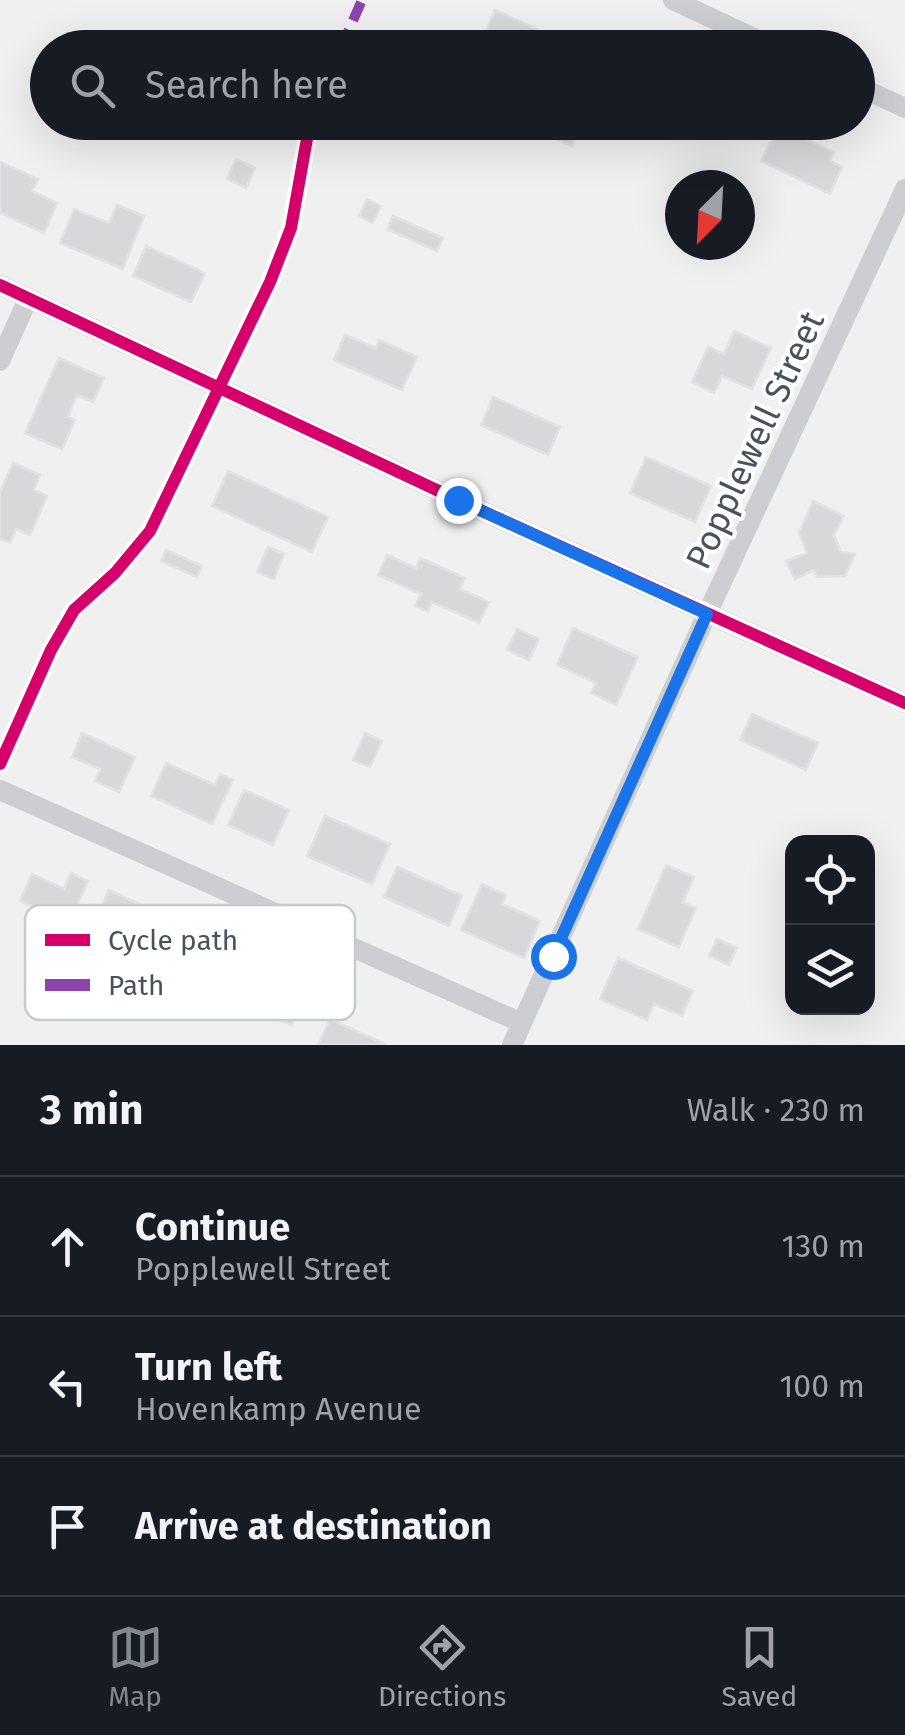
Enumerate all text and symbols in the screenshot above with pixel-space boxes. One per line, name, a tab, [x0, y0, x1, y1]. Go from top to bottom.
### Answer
search box	[30, 30, 875, 140]
icon: search	[65, 58, 120, 113]
text: Search here	[145, 62, 348, 108]
north arrow	[665, 170, 755, 260]
street label: Popplewell Street	[677, 304, 833, 575]
route end	[436, 478, 482, 524]
map controls	[785, 835, 875, 1015]
button: locate	[785, 835, 875, 925]
legend	[25, 905, 355, 1020]
text: Cycle path	[108, 924, 238, 957]
button: layers	[785, 925, 875, 1015]
route start	[531, 934, 577, 980]
text: Path	[108, 969, 164, 1002]
text: 3 min	[40, 1085, 143, 1135]
text: Walk · 230 m	[687, 1091, 865, 1129]
text: Continue	[135, 1204, 290, 1250]
icon: ahead	[40, 1219, 95, 1274]
text: 130 m	[781, 1227, 865, 1265]
text: Popplewell Street	[135, 1250, 390, 1288]
text: Turn left	[135, 1344, 282, 1390]
icon: left	[40, 1359, 95, 1414]
text: 100 m	[780, 1367, 865, 1405]
text: Hovenkamp Avenue	[135, 1390, 422, 1428]
icon: arrive	[40, 1499, 95, 1554]
text: Arrive at destination	[135, 1503, 492, 1549]
tab: Map	[108, 1620, 163, 1713]
tab: Directions	[378, 1620, 506, 1713]
tab: Saved	[722, 1620, 797, 1713]

